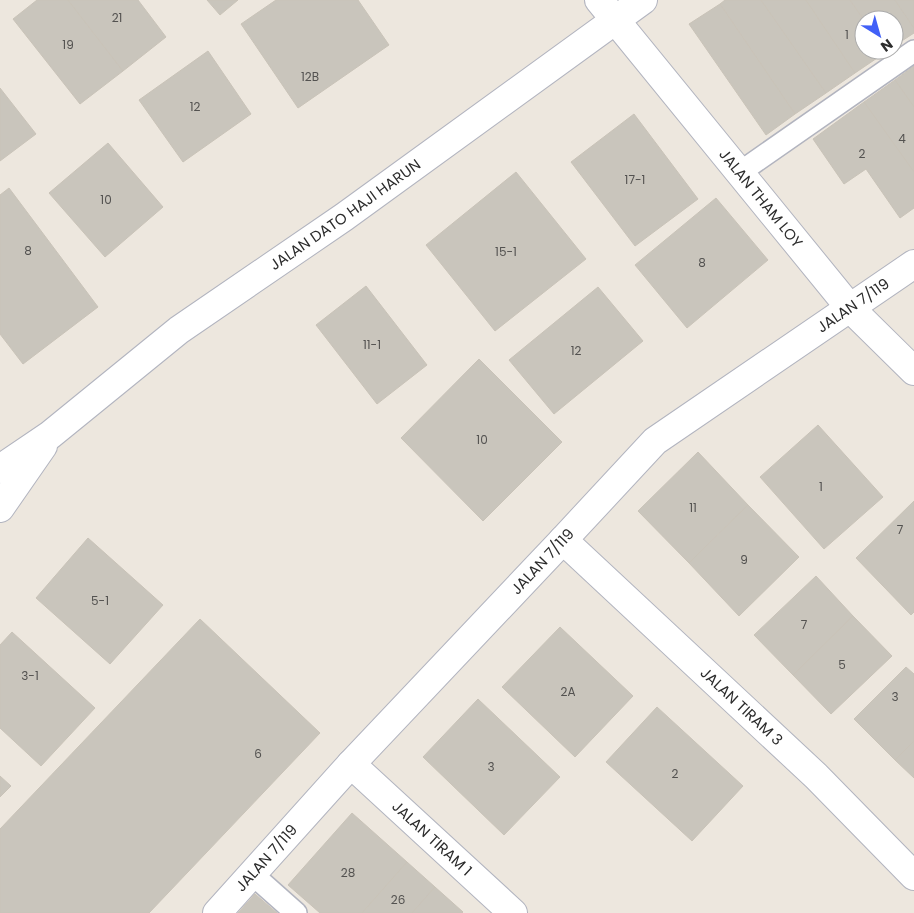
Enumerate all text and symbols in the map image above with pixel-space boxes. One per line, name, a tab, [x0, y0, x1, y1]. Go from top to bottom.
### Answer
house number: 21	[112, 9, 122, 26]
north arrow	[854, 10, 904, 60]
house number: 1	[845, 26, 849, 43]
text: N	[877, 34, 897, 57]
house number: 19	[62, 36, 74, 53]
house number: 12B	[301, 68, 319, 85]
house number: 12	[190, 98, 200, 115]
house number: 4	[898, 130, 906, 147]
street label: JALAN THAM LOY	[714, 144, 808, 252]
house number: 2	[859, 145, 866, 162]
street label: JALAN DATO HAJI HARUN	[265, 154, 425, 275]
house number: 17-1	[625, 171, 645, 188]
house number: 10	[100, 191, 112, 208]
house number: 8	[24, 242, 32, 259]
house number: 15-1	[495, 243, 517, 260]
house number: 8	[698, 254, 706, 271]
street label: JALAN 7/119	[812, 273, 893, 337]
house number: 11-1	[363, 336, 381, 353]
house number: 12	[571, 342, 581, 359]
house number: 10	[476, 431, 488, 448]
house number: 1	[819, 478, 823, 495]
house number: 11	[689, 499, 697, 516]
house number: 7	[897, 521, 904, 538]
street label: JALAN 7/119	[506, 524, 579, 599]
house number: 9	[740, 551, 748, 568]
house number: 5-1	[91, 592, 109, 609]
house number: 7	[801, 616, 808, 633]
house number: 5	[838, 656, 846, 673]
street label: JALAN TIRAM 3	[696, 662, 788, 750]
house number: 3-1	[21, 667, 39, 684]
house number: 2A	[561, 683, 576, 700]
house number: 3	[891, 688, 899, 705]
house number: 6	[254, 745, 262, 762]
house number: 3	[487, 758, 495, 775]
house number: 2	[672, 765, 679, 782]
street label: JALAN TIRAM 1	[388, 796, 477, 880]
street label: JALAN 7/119	[230, 820, 302, 896]
house number: 28	[341, 864, 355, 881]
house number: 26	[391, 891, 405, 908]

